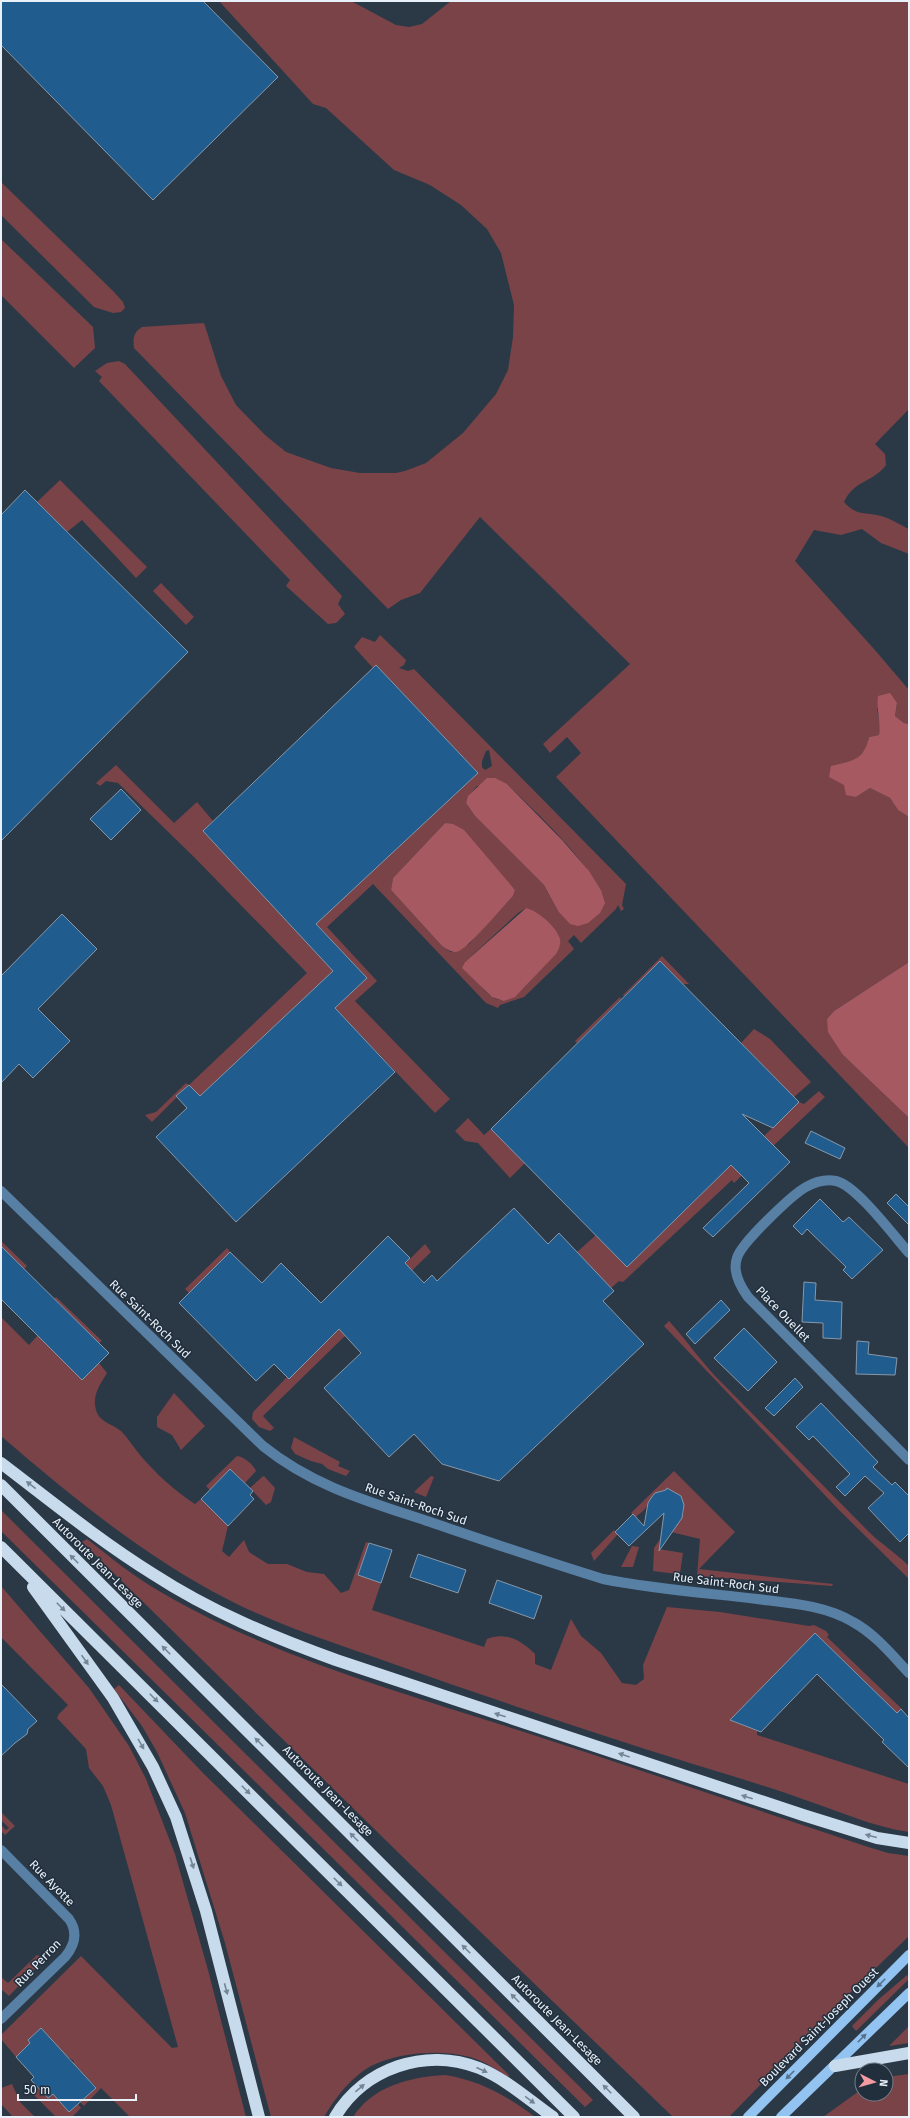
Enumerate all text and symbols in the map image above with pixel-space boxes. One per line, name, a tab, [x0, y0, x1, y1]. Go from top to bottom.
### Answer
street label: Rue Saint-Roch Sud	[107, 1277, 193, 1361]
street label: Place Ouellet	[753, 1283, 813, 1345]
street label: Rue Saint-Roch Sud	[363, 1480, 469, 1528]
one-way arrow	[25, 1481, 36, 1490]
street label: Autoroute Jean-Lesage	[50, 1515, 146, 1611]
one-way arrow	[69, 1554, 79, 1563]
street label: Rue Saint-Roch Sud	[672, 1570, 780, 1596]
one-way arrow	[56, 1602, 66, 1612]
one-way arrow	[161, 1645, 171, 1655]
one-way arrow	[81, 1655, 89, 1665]
one-way arrow	[149, 1693, 159, 1703]
one-way arrow	[494, 1711, 506, 1717]
one-way arrow	[254, 1737, 264, 1747]
one-way arrow	[137, 1738, 144, 1750]
street label: Autoroute Jean-Lesage	[280, 1743, 376, 1839]
one-way arrow	[617, 1752, 629, 1758]
one-way arrow	[241, 1785, 251, 1795]
one-way arrow	[740, 1793, 752, 1799]
one-way arrow	[349, 1832, 359, 1842]
one-way arrow	[864, 1833, 876, 1839]
street label: Rue Ayotte	[27, 1857, 77, 1909]
one-way arrow	[189, 1858, 195, 1870]
one-way arrow	[333, 1877, 343, 1887]
street label: Rue Perron	[12, 1937, 64, 1989]
one-way arrow	[461, 1944, 471, 1954]
street label: Boulevard Saint-Joseph Ouest	[757, 1964, 882, 2089]
street label: Autoroute Jean-Lesage	[509, 1972, 605, 2068]
one-way arrow	[877, 1978, 886, 1988]
one-way arrow	[223, 1983, 229, 1995]
one-way arrow	[510, 1993, 520, 2003]
one-way arrow	[857, 2033, 867, 2043]
north arrow	[854, 2062, 894, 2102]
one-way arrow	[476, 2067, 488, 2073]
one-way arrow	[785, 2070, 795, 2080]
scale bar	[18, 2076, 136, 2102]
text: N	[877, 2079, 890, 2087]
text: 50 m	[24, 2083, 50, 2097]
one-way arrow	[355, 2083, 366, 2092]
one-way arrow	[602, 2084, 612, 2094]
one-way arrow	[525, 2096, 535, 2104]

